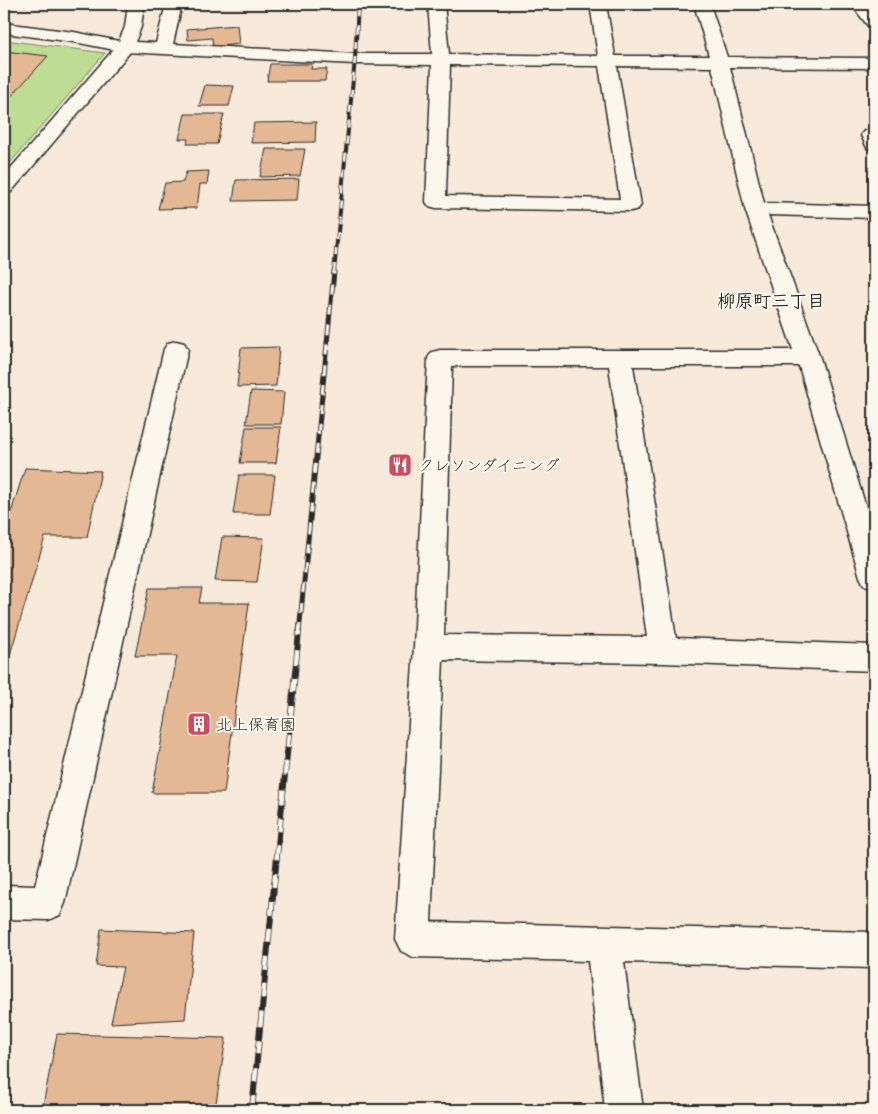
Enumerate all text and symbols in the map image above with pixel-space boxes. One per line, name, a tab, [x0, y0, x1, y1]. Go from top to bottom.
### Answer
district label: 柳原町三丁目	[717, 291, 825, 312]
restaurant icon: クレソンダイニング	[387, 452, 413, 478]
place label: クレソンダイニング	[418, 457, 560, 475]
building icon: 北上保育園	[186, 711, 212, 737]
place label: 北上保育園	[216, 716, 296, 734]

